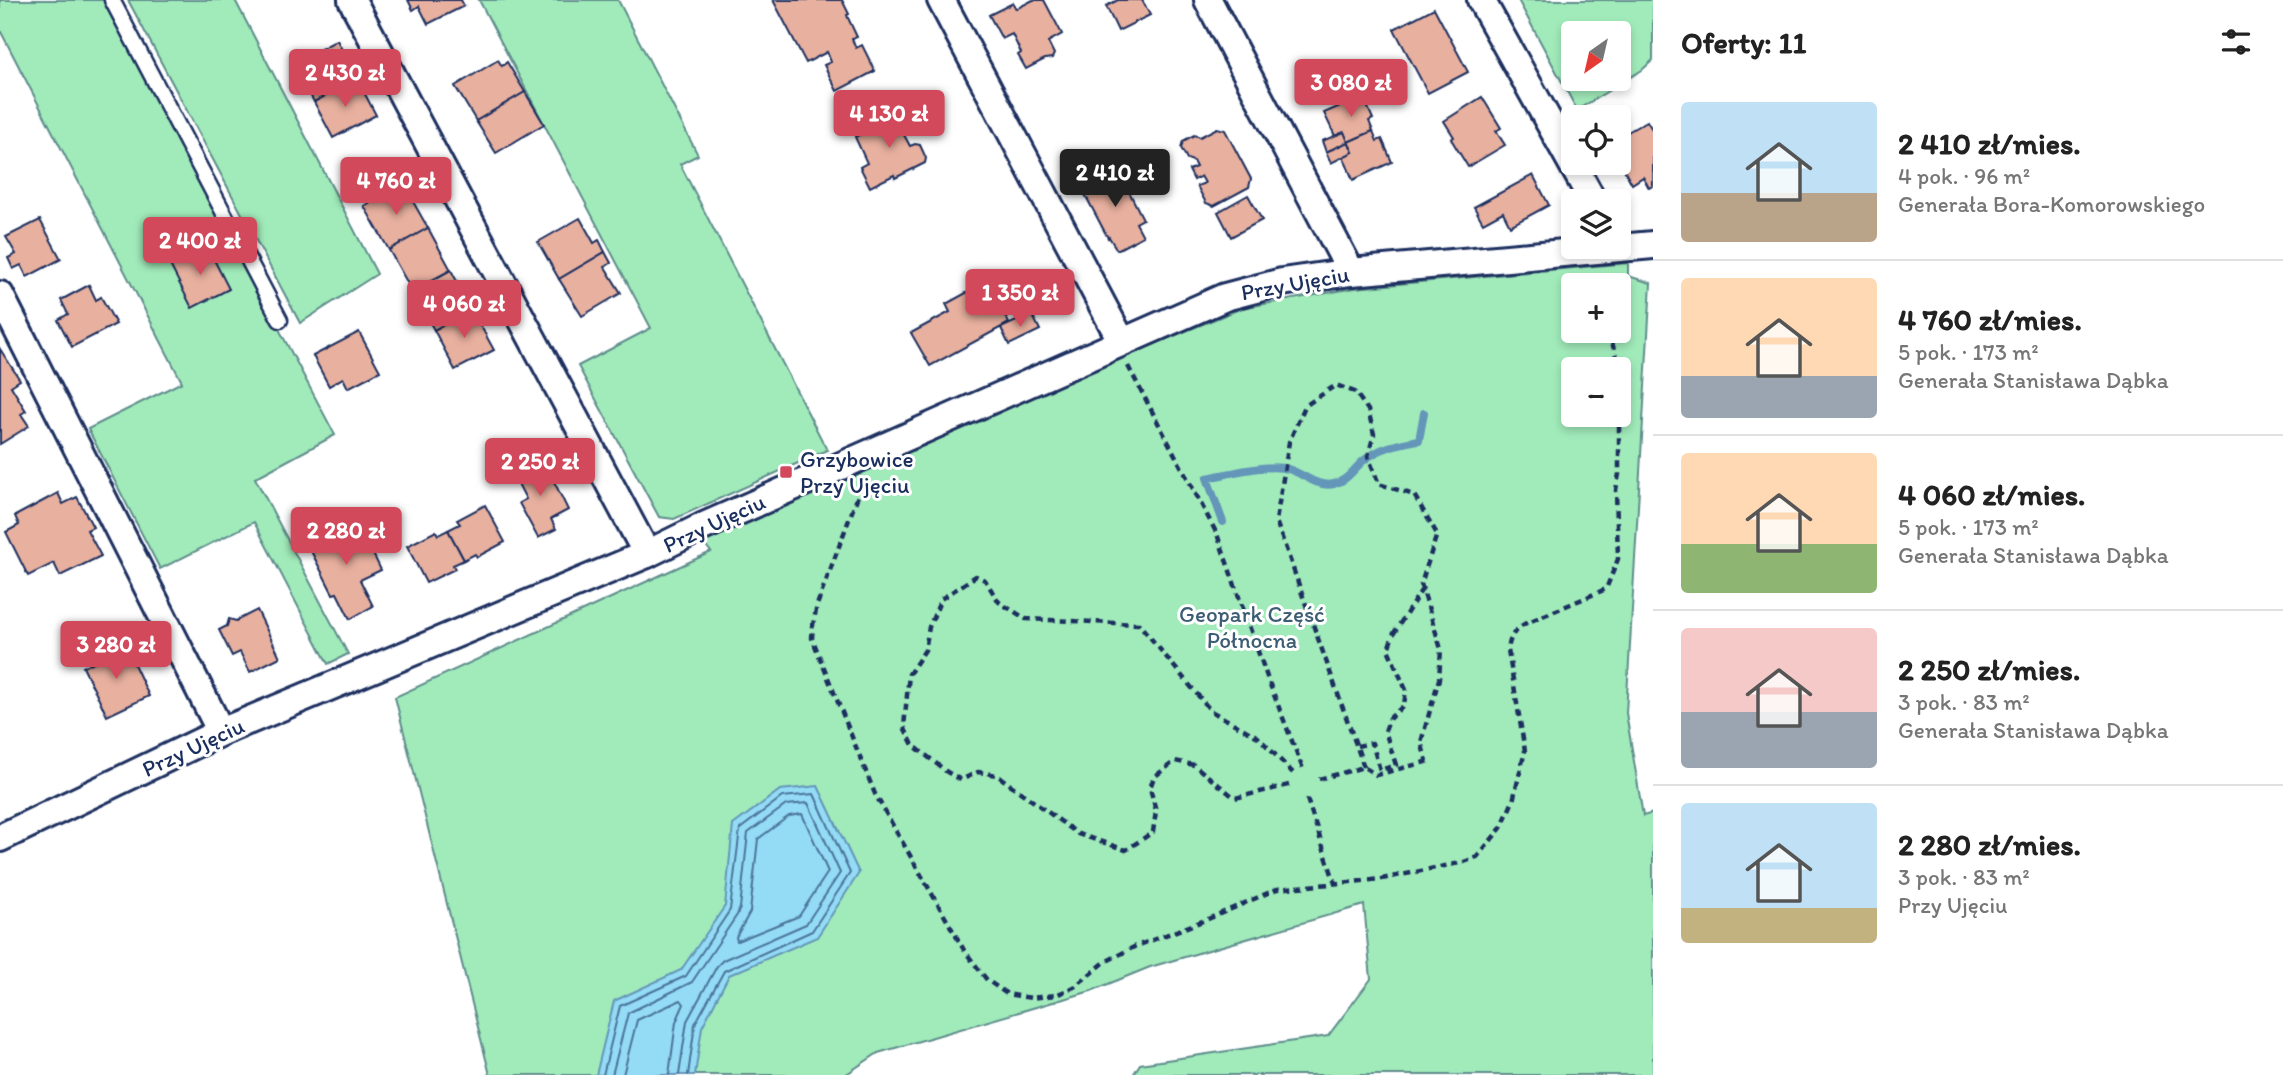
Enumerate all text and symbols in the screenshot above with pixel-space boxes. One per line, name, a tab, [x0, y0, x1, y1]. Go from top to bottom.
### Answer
north arrow	[1561, 21, 1631, 91]
map controls	[1561, 21, 1631, 427]
icon: filters	[2217, 23, 2255, 61]
text: Oferty: 11	[1681, 24, 1806, 61]
pin: 2 430 zł	[273, 50, 417, 109]
text: 2 430 zł	[305, 58, 385, 86]
pin: 3 080 zł	[1279, 60, 1423, 119]
text: 3 080 zł	[1310, 68, 1392, 96]
pin: 4 130 zł	[817, 90, 961, 150]
text: 4 130 zł	[850, 99, 928, 127]
button: locate	[1561, 105, 1631, 175]
text: 2 410 zł/mies.	[1898, 125, 2081, 162]
icon: home	[1737, 130, 1821, 214]
pin: 2 410 zł	[1043, 150, 1187, 209]
pin: 4 760 zł	[324, 158, 468, 217]
text: 2 410 zł	[1076, 158, 1154, 186]
text: 4 pok. · 96 m²	[1898, 162, 2030, 190]
text: 4 760 zł	[356, 166, 436, 194]
button: layers	[1561, 189, 1631, 259]
text: Generała Bora-Komorowskiego	[1898, 190, 2205, 218]
pin: 2 400 zł	[128, 218, 272, 277]
text: 2 400 zł	[159, 226, 241, 254]
street label: Przy Ujęciu	[1239, 260, 1352, 306]
pin: 1 350 zł	[948, 270, 1092, 329]
button: +	[1561, 273, 1631, 343]
text: 1 350 zł	[981, 278, 1059, 306]
pin: 4 060 zł	[392, 280, 536, 340]
text: 4 060 zł	[423, 289, 505, 317]
text: 4 760 zł/mies.	[1898, 301, 2082, 338]
icon: home	[1737, 306, 1821, 390]
text: 5 pok. · 173 m²	[1898, 338, 2039, 366]
button: −	[1561, 357, 1631, 427]
text: Generała Stanisława Dąbka	[1898, 366, 2169, 394]
pin: 2 250 zł	[468, 438, 612, 498]
place label: Grzybowice Przy Ujęciu	[800, 445, 914, 499]
text: 2 250 zł	[501, 447, 579, 475]
marker: Grzybowice Przy Ujęciu	[778, 464, 794, 480]
text: 4 060 zł/mies.	[1898, 476, 2085, 513]
icon: home	[1737, 481, 1821, 565]
street label: Przy Ujęciu	[658, 487, 770, 559]
pin: 2 280 zł	[274, 508, 418, 567]
text: 5 pok. · 173 m²	[1898, 513, 2039, 541]
text: 2 280 zł	[307, 516, 385, 544]
text: Generała Stanisława Dąbka	[1898, 541, 2169, 569]
park label: Geopark Część Północna	[1179, 600, 1325, 654]
pin: 3 280 zł	[44, 622, 188, 681]
text: 3 280 zł	[76, 630, 156, 658]
text: 2 250 zł/mies.	[1898, 651, 2080, 688]
icon: home	[1737, 656, 1821, 740]
text: 3 pok. · 83 m²	[1898, 688, 2030, 716]
street label: Przy Ujęciu	[137, 711, 249, 783]
text: Generała Stanisława Dąbka	[1898, 716, 2169, 744]
text: 2 280 zł/mies.	[1898, 826, 2081, 863]
icon: home	[1737, 831, 1821, 915]
text: 3 pok. · 83 m²	[1898, 863, 2030, 891]
text: Przy Ujęciu	[1898, 891, 2008, 919]

